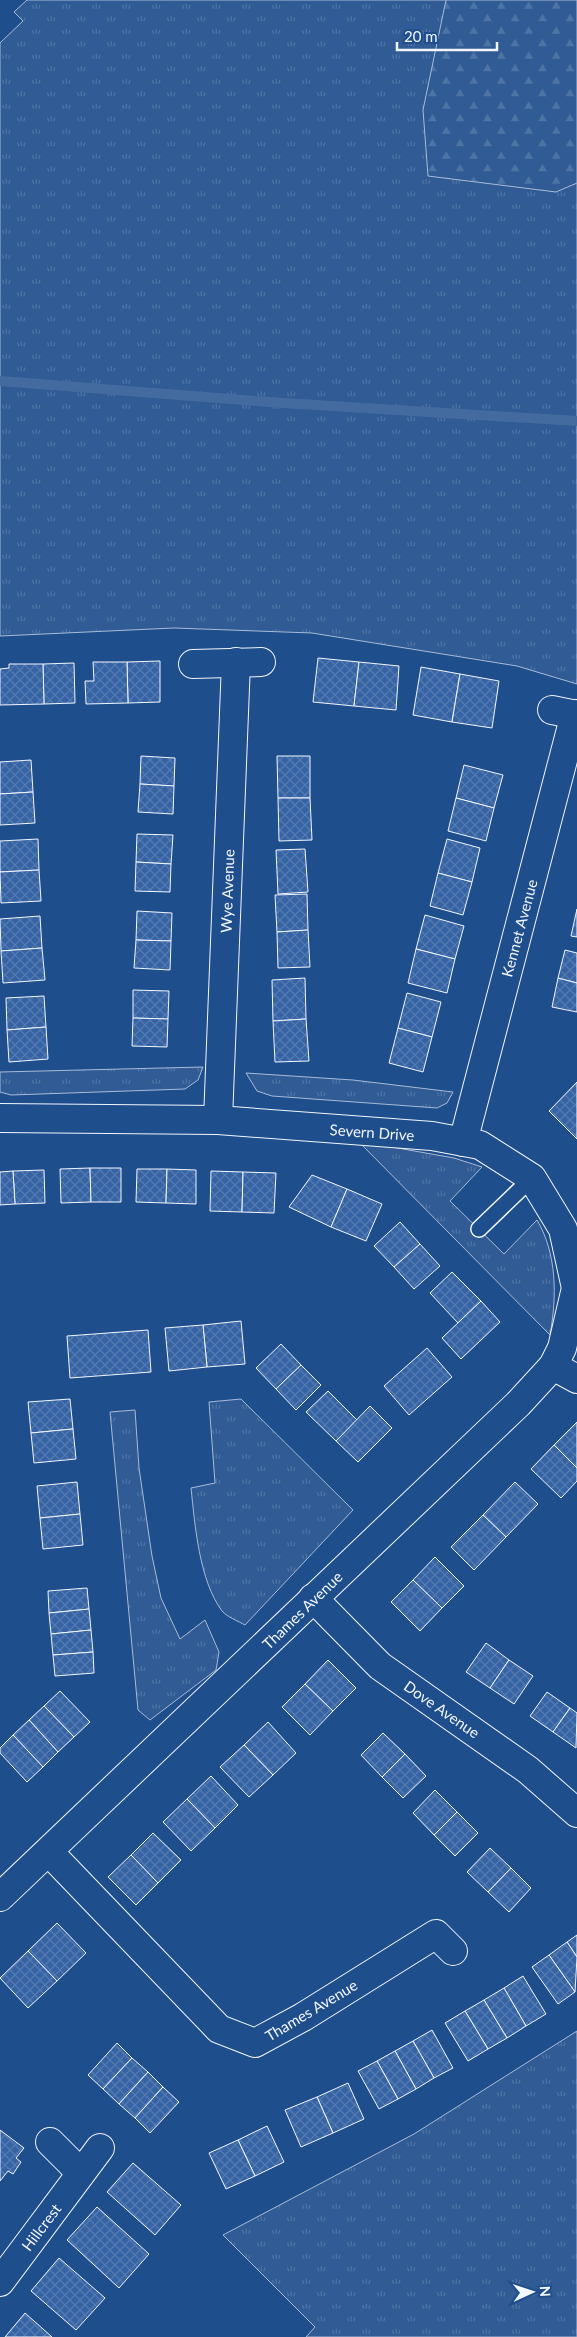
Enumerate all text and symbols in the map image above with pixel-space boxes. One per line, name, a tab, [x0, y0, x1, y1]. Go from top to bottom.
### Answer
scale bar	[397, 20, 497, 52]
text: 20 m	[404, 27, 438, 45]
street label: Wye Avenue	[217, 849, 237, 933]
street label: Kennet Avenue	[497, 877, 541, 979]
street label: Severn Drive	[329, 1120, 415, 1144]
street label: Thames Avenue	[258, 1567, 346, 1653]
street label: Dove Avenue	[401, 1676, 483, 1742]
street label: Thames Avenue	[262, 1975, 360, 2045]
street label: Hillcrest	[18, 2199, 65, 2254]
north arrow	[507, 2267, 557, 2317]
text: N	[537, 2285, 554, 2297]

